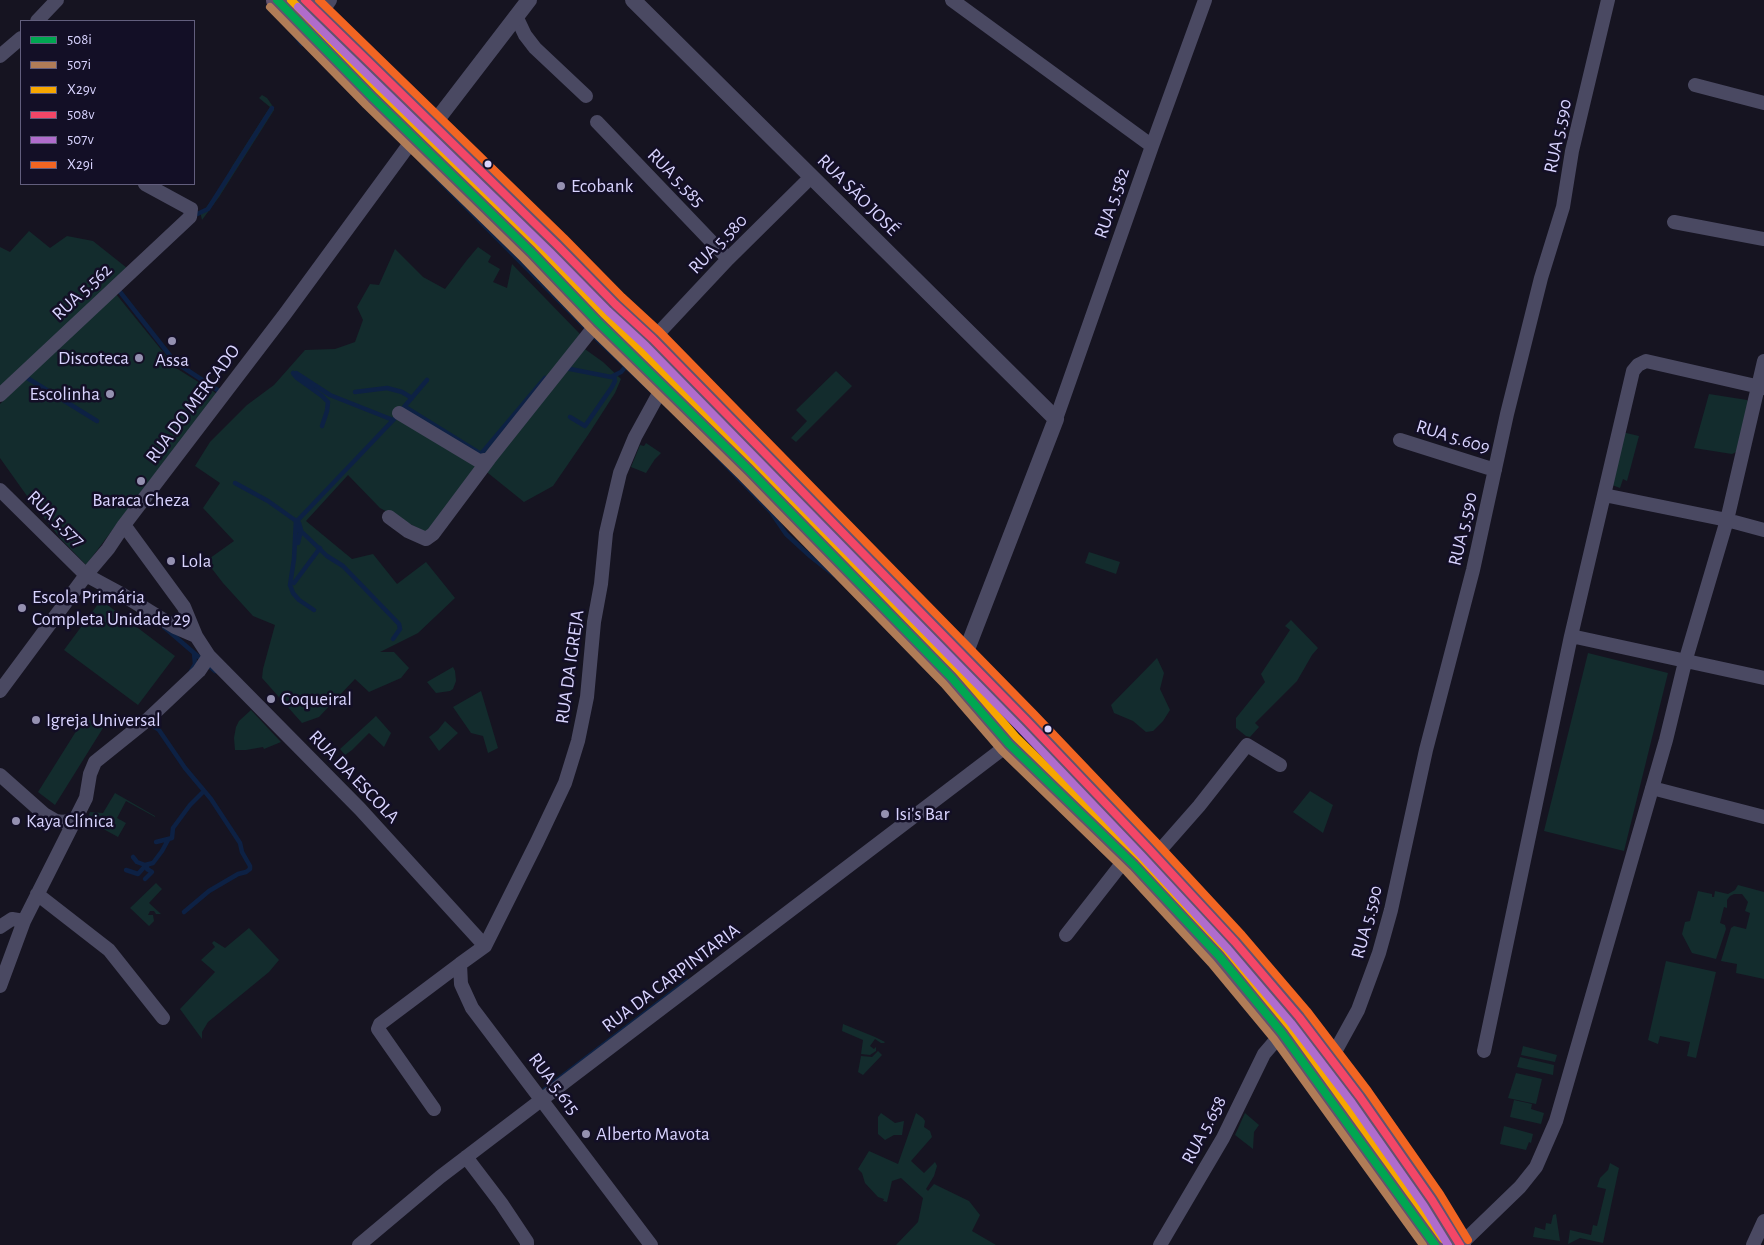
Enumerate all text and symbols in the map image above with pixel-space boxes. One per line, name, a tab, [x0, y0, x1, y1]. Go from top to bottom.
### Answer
legend	[20, 20, 195, 185]
text: 508i	[67, 32, 92, 47]
text: 507i	[67, 57, 91, 72]
text: X29v	[67, 82, 96, 97]
street label: RUA 5.590	[1539, 97, 1577, 175]
text: 508v	[67, 107, 95, 122]
text: 507v	[67, 132, 94, 147]
street label: RUA 5.585	[642, 144, 710, 212]
street label: RUA SÃO JOSÉ	[812, 149, 904, 241]
text: X29i	[67, 157, 93, 172]
unlabelled marker	[483, 159, 493, 169]
street label: RUA 5.582	[1089, 164, 1135, 242]
place label: Ecobank	[571, 175, 633, 197]
marker: Ecobank	[555, 180, 567, 192]
street label: RUA 5.580	[684, 209, 752, 279]
street label: RUA 5.562	[47, 259, 117, 325]
marker: Assa	[166, 335, 178, 347]
street label: RUA DO MERCADO	[141, 340, 245, 468]
place label: Discoteca	[58, 347, 129, 369]
place label: Assa	[155, 349, 189, 371]
marker: Discoteca	[133, 352, 145, 364]
place label: Escolinha	[29, 383, 100, 405]
marker: Escolinha	[104, 388, 116, 400]
street label: RUA 5.609	[1413, 415, 1493, 459]
marker: Baraca Cheza	[135, 475, 147, 487]
street label: RUA 5.577	[22, 486, 90, 552]
place label: Baraca Cheza	[92, 489, 190, 511]
street label: RUA 5.590	[1443, 490, 1483, 568]
place label: Lola	[181, 550, 211, 572]
marker: Lola	[165, 555, 177, 567]
place label: Escola Primária Completa Unidade 29	[32, 586, 191, 630]
marker: Escola Primária Completa Unidade 29	[16, 602, 28, 614]
street label: RUA DA IGREJA	[551, 609, 589, 725]
place label: Coqueiral	[281, 688, 352, 710]
marker: Coqueiral	[265, 693, 277, 705]
place label: Igreja Universal	[46, 709, 161, 731]
marker: Igreja Universal	[30, 714, 42, 726]
unlabelled marker	[1043, 724, 1053, 734]
street label: RUA DA ESCOLA	[304, 726, 404, 828]
place label: Isi's Bar	[895, 803, 950, 825]
marker: Isi's Bar	[879, 808, 891, 820]
place label: Kaya Clínica	[26, 810, 114, 832]
marker: Kaya Clínica	[10, 815, 22, 827]
street label: RUA 5.590	[1346, 883, 1388, 961]
street label: RUA DA CARPINTARIA	[597, 919, 745, 1037]
street label: RUA 5.615	[523, 1049, 585, 1119]
street label: RUA 5.658	[1177, 1092, 1231, 1168]
place label: Alberto Mavota	[596, 1123, 710, 1145]
marker: Alberto Mavota	[580, 1128, 592, 1140]

